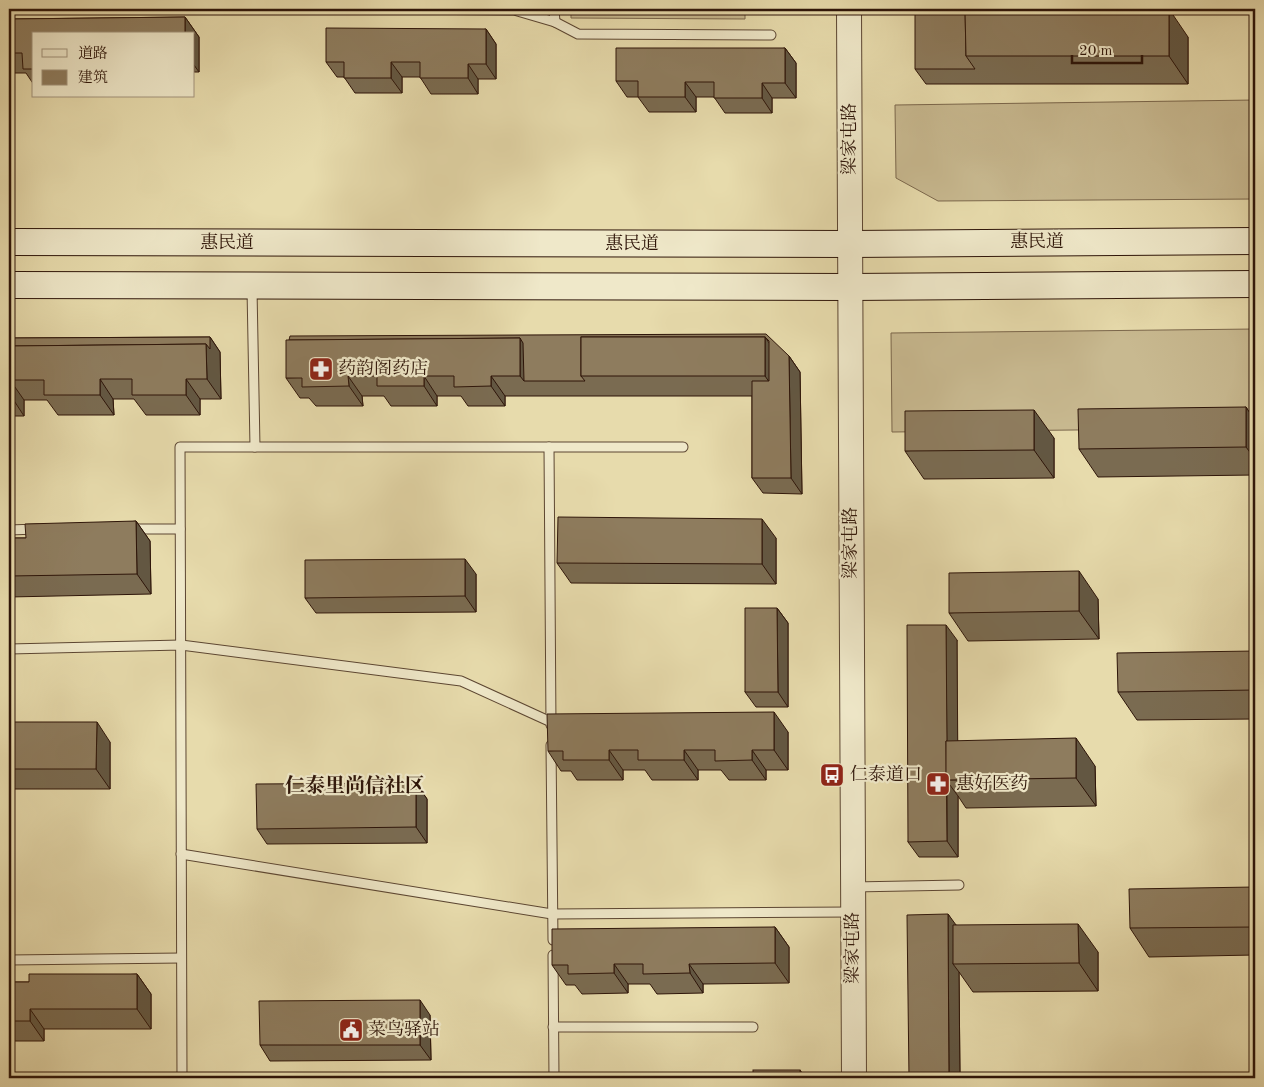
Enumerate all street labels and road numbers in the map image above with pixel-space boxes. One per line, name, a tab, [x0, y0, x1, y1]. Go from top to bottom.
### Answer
street label: 梁家屯路	[839, 103, 859, 175]
street label: 惠民道	[1010, 231, 1064, 251]
street label: 惠民道	[200, 232, 254, 252]
street label: 惠民道	[605, 233, 659, 253]
street label: 梁家屯路	[840, 507, 860, 579]
street label: 梁家屯路	[842, 912, 862, 984]

